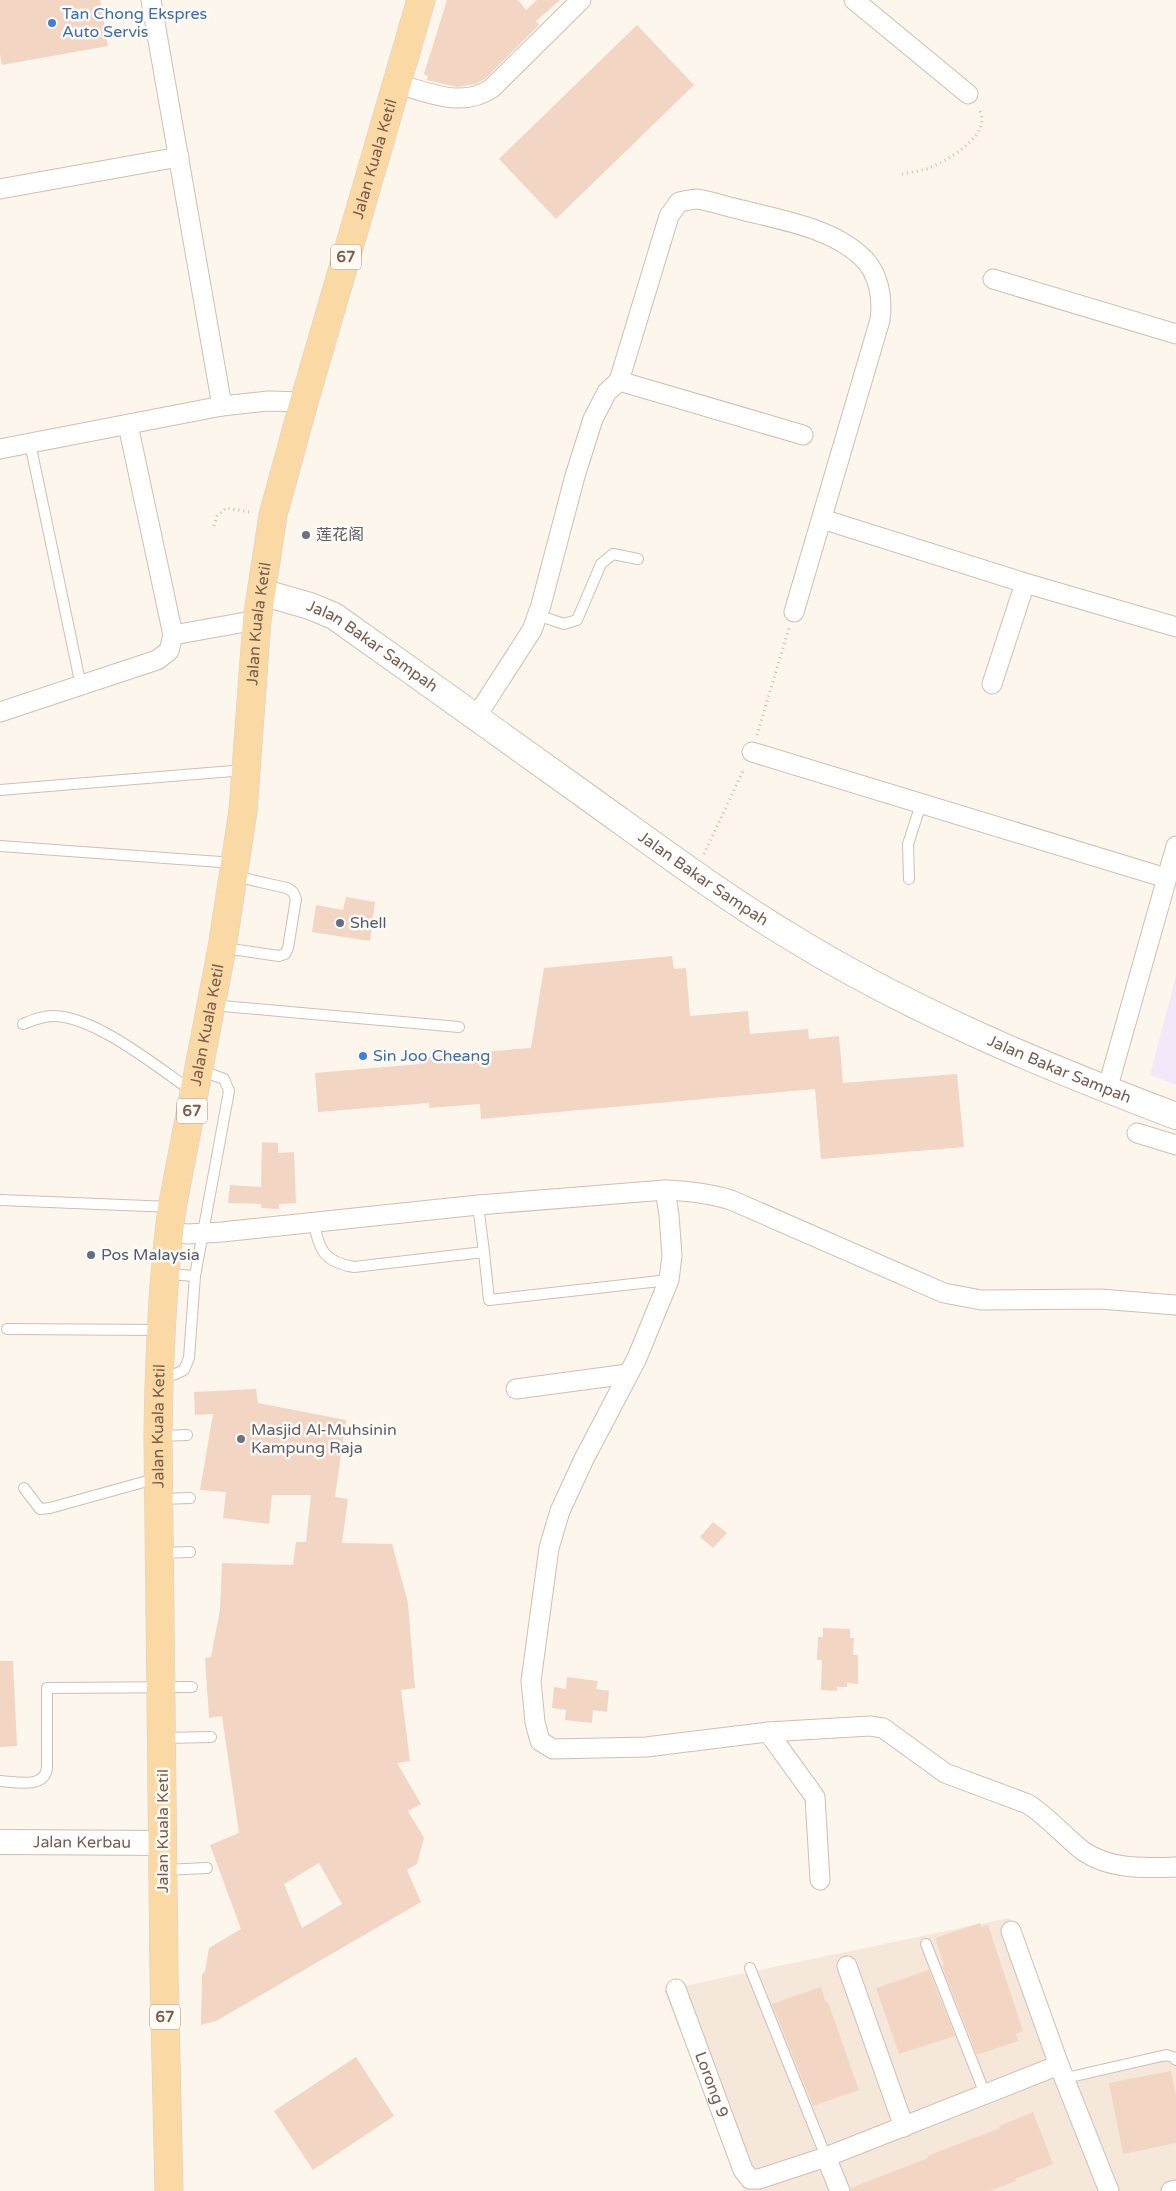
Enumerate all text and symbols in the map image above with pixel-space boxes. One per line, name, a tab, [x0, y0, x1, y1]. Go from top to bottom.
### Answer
place label: Tan Chong Ekspres Auto Servis	[62, 4, 207, 42]
marker: Tan Chong Ekspres Auto Servis	[46, 17, 58, 29]
street label: Jalan Kuala Ketil	[348, 97, 402, 221]
road number: 67	[331, 244, 361, 270]
place label: 莲花阁	[316, 525, 364, 545]
marker: 莲花阁	[300, 529, 312, 541]
street label: Jalan Kuala Ketil	[242, 561, 276, 686]
street label: Jalan Bakar Sampah	[304, 596, 442, 697]
street label: Jalan Bakar Sampah	[634, 827, 772, 930]
place label: Shell	[350, 913, 387, 933]
marker: Shell	[334, 917, 346, 929]
street label: Jalan Kuala Ketil	[186, 962, 229, 1088]
street label: Jalan Bakar Sampah	[984, 1031, 1134, 1108]
place label: Sin Joo Cheang	[373, 1046, 490, 1066]
marker: Sin Joo Cheang	[357, 1050, 369, 1062]
road number: 67	[177, 1098, 207, 1124]
place label: Pos Malaysia	[101, 1245, 200, 1265]
marker: Pos Malaysia	[85, 1249, 97, 1261]
street label: Jalan Kuala Ketil	[148, 1364, 170, 1488]
place label: Masjid Al-Muhsinin Kampung Raja	[251, 1420, 397, 1458]
marker: Masjid Al-Muhsinin Kampung Raja	[235, 1433, 247, 1445]
street label: Jalan Kuala Ketil	[153, 1769, 173, 1893]
street label: Jalan Kerbau	[33, 1832, 131, 1853]
road number: 67	[150, 2004, 180, 2030]
street label: Lorong 9	[690, 2049, 733, 2120]

